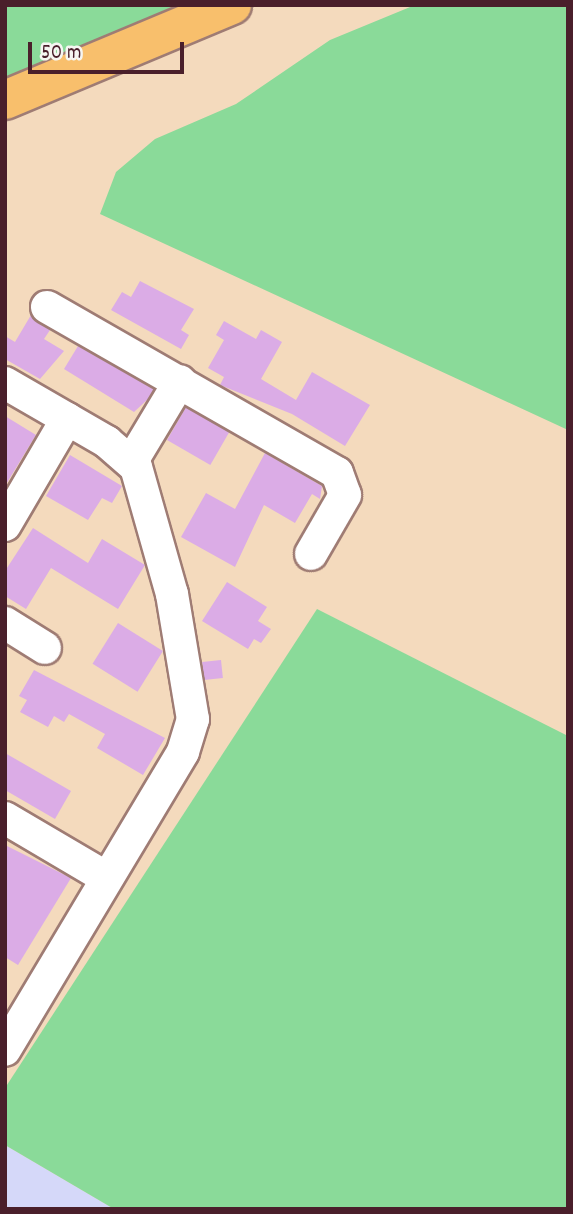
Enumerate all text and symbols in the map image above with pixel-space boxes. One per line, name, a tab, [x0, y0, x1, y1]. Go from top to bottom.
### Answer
scale bar	[32, 28, 187, 72]
text: 50 m	[41, 39, 81, 69]

